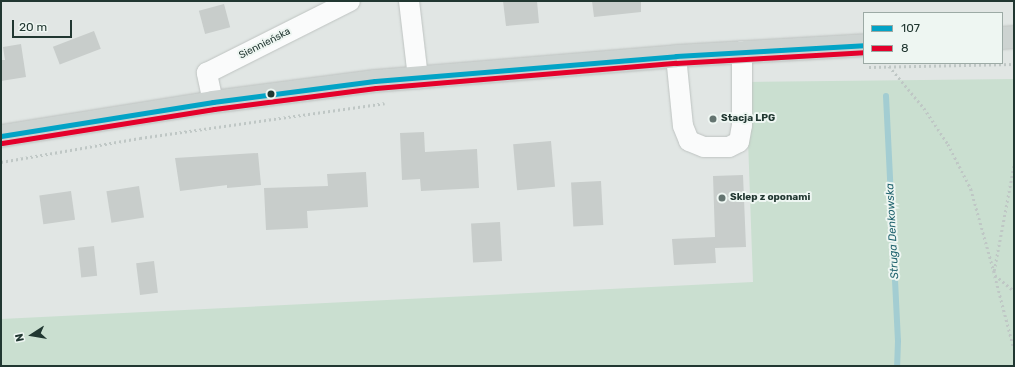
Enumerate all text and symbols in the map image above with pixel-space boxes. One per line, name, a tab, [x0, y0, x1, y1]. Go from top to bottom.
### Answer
scale bar	[14, 12, 74, 38]
legend	[863, 12, 1003, 64]
text: 20 m	[19, 20, 47, 34]
text: 107	[901, 21, 920, 35]
street label: Siennieńska	[237, 26, 293, 62]
text: 8	[901, 41, 909, 55]
unlabelled marker	[266, 89, 276, 99]
place label: Stacja LPG	[721, 113, 775, 125]
marker: Stacja LPG	[708, 114, 718, 124]
water label: Struga Denkowska	[884, 183, 902, 279]
place label: Sklep z oponami	[730, 192, 810, 204]
marker: Sklep z oponami	[717, 193, 727, 203]
north arrow	[12, 315, 52, 355]
text: N	[13, 332, 27, 343]

